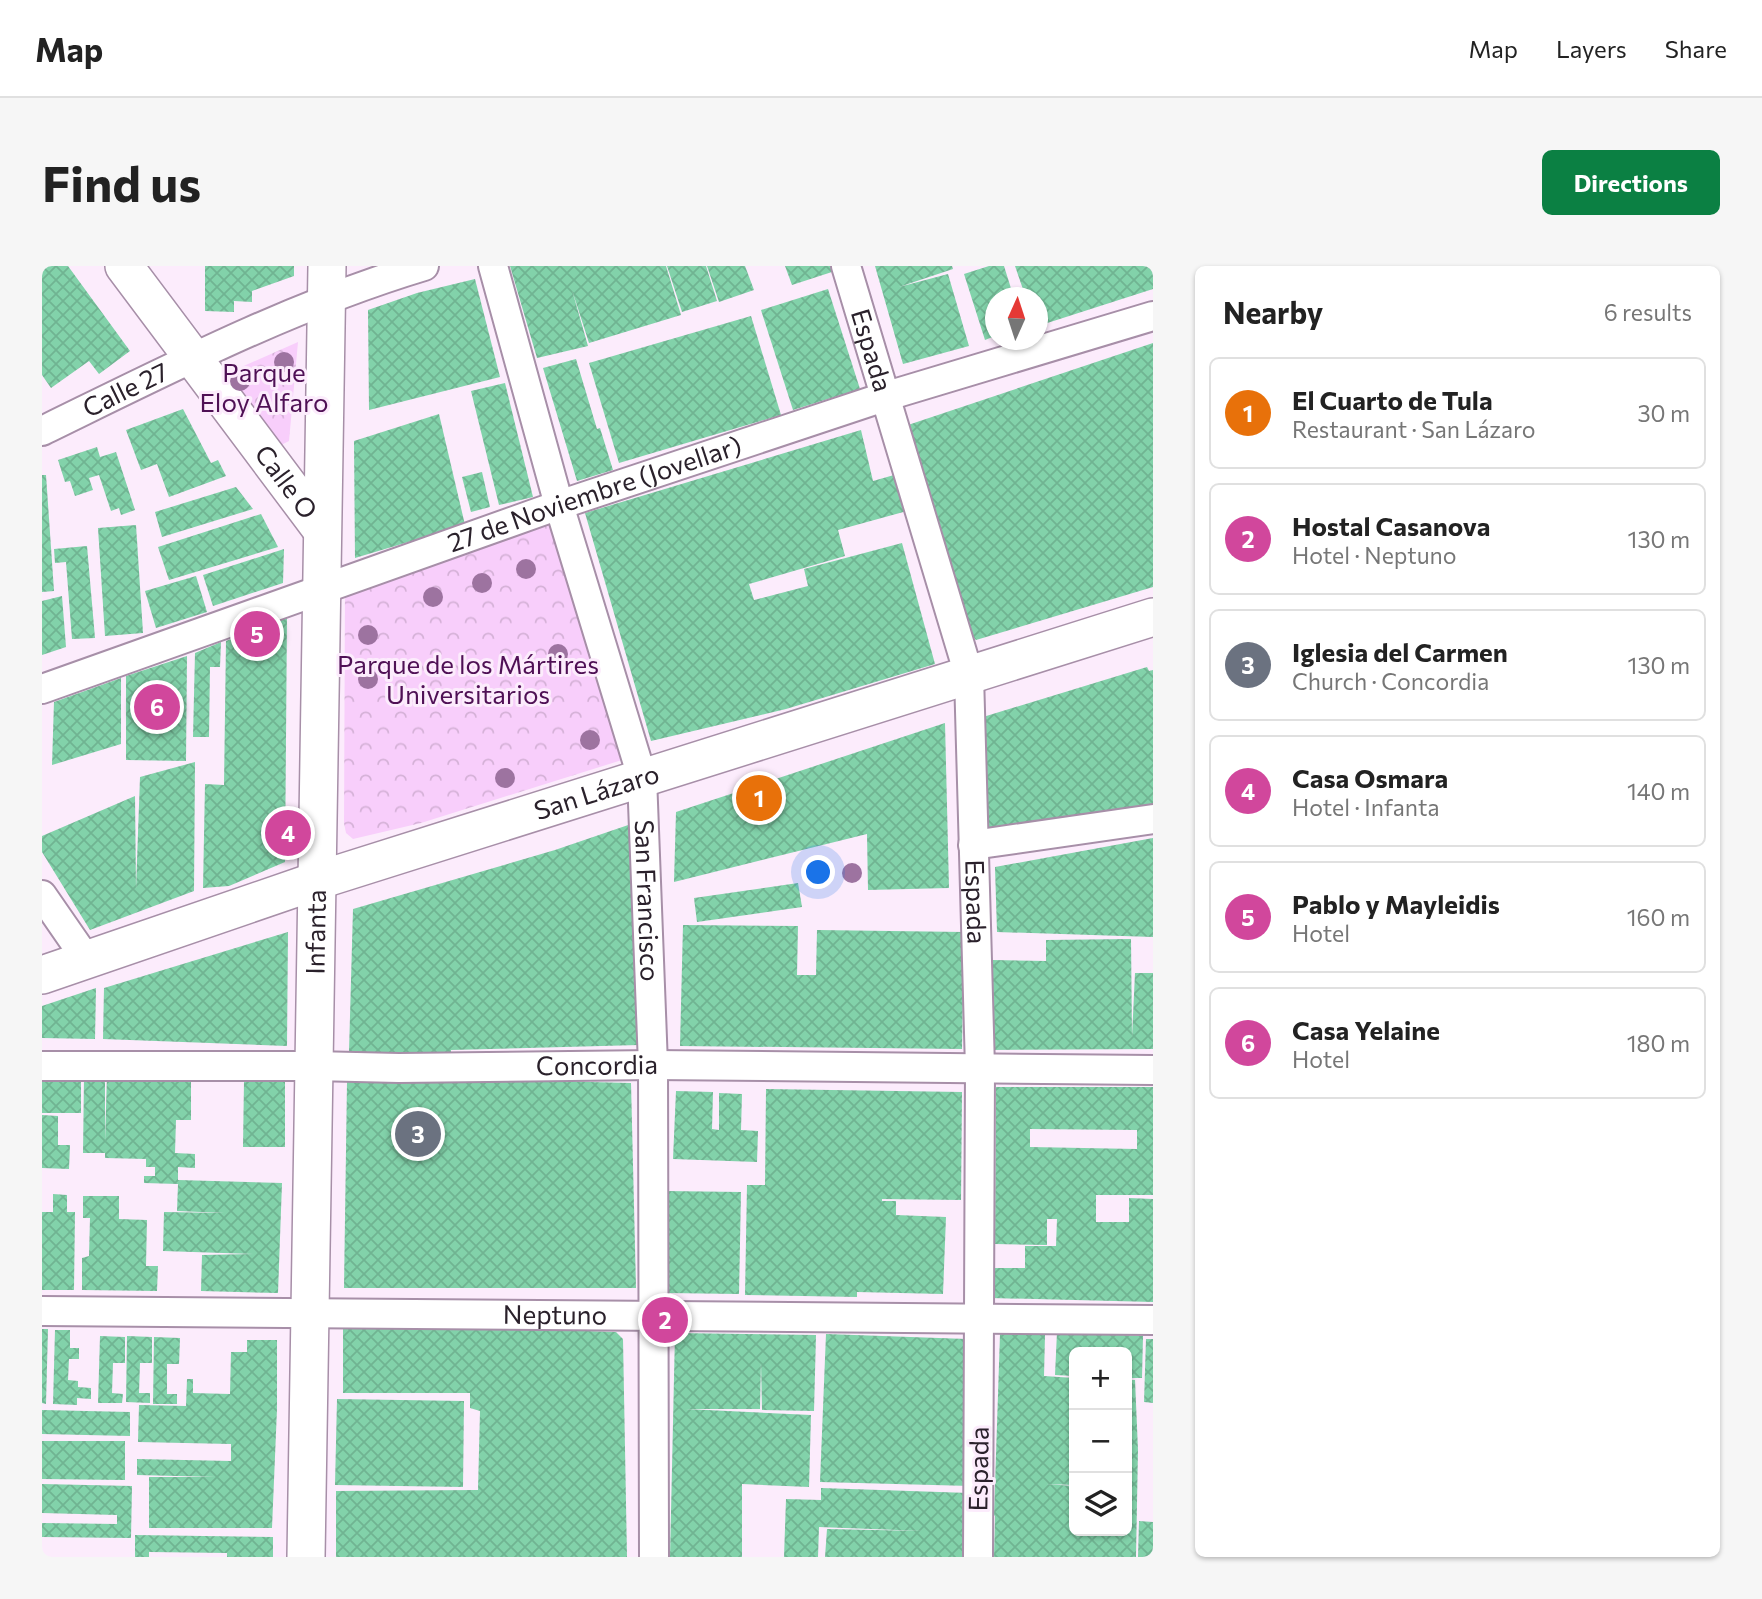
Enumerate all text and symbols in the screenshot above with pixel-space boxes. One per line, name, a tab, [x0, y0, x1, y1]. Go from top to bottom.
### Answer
text: Map	[35, 28, 103, 69]
text: Map	[1469, 34, 1518, 63]
text: Layers	[1556, 34, 1627, 63]
text: Share	[1665, 34, 1727, 63]
button: Directions	[1542, 150, 1720, 215]
text: Find us	[42, 152, 201, 212]
north arrow	[985, 287, 1048, 350]
text: Nearby	[1223, 293, 1323, 330]
text: 6 results	[1604, 298, 1692, 326]
street label: Espada	[846, 305, 900, 395]
street label: Calle 27	[77, 355, 173, 423]
park label: Parque Eloy Alfaro	[199, 356, 329, 417]
text: El Cuarto de Tula	[1292, 384, 1493, 415]
text: 1	[1243, 399, 1253, 427]
text: 30 m	[1637, 399, 1690, 427]
text: Restaurant · San Lázaro	[1292, 415, 1536, 443]
street label: 27 de Noviembre (Jovellar)	[443, 429, 745, 557]
street label: Calle O	[249, 438, 325, 524]
text: Hostal Casanova	[1292, 510, 1490, 541]
text: 2	[1241, 525, 1255, 553]
text: 130 m	[1628, 525, 1690, 553]
text: Hotel · Neptuno	[1292, 541, 1456, 569]
pin: 5	[234, 608, 280, 660]
text: Iglesia del Carmen	[1292, 636, 1508, 667]
park label: Parque de los Mártires Universitarios	[337, 648, 599, 709]
text: 3	[1241, 651, 1255, 679]
text: 130 m	[1628, 651, 1690, 679]
text: Church · Concordia	[1292, 667, 1489, 695]
pin: 6	[134, 681, 180, 733]
street label: San Lázaro	[530, 757, 662, 825]
text: Casa Osmara	[1292, 762, 1448, 793]
pin: 1	[736, 772, 782, 824]
text: 4	[1241, 777, 1255, 805]
text: 140 m	[1627, 777, 1690, 805]
text: Hotel · Infanta	[1292, 793, 1439, 821]
pin: 4	[265, 807, 311, 859]
street label: San Francisco	[630, 819, 667, 982]
your location	[801, 855, 835, 889]
street label: Espada	[960, 859, 994, 945]
text: Pablo y Mayleidis	[1292, 888, 1500, 919]
street label: Infanta	[298, 889, 331, 975]
text: 5	[1241, 903, 1255, 931]
text: 160 m	[1627, 903, 1690, 931]
text: Hotel	[1292, 919, 1350, 947]
text: Casa Yelaine	[1292, 1014, 1440, 1045]
text: 6	[1241, 1029, 1255, 1057]
text: 180 m	[1627, 1029, 1690, 1057]
text: Hotel	[1292, 1045, 1350, 1073]
street label: Concordia	[536, 1048, 658, 1080]
pin: 3	[395, 1108, 441, 1160]
pin: 2	[642, 1294, 688, 1346]
street label: Neptuno	[503, 1298, 607, 1330]
map controls	[1069, 1347, 1132, 1536]
button: +	[1069, 1347, 1132, 1410]
button: −	[1069, 1410, 1132, 1473]
street label: Espada	[961, 1426, 994, 1512]
button: layers	[1069, 1473, 1132, 1536]

